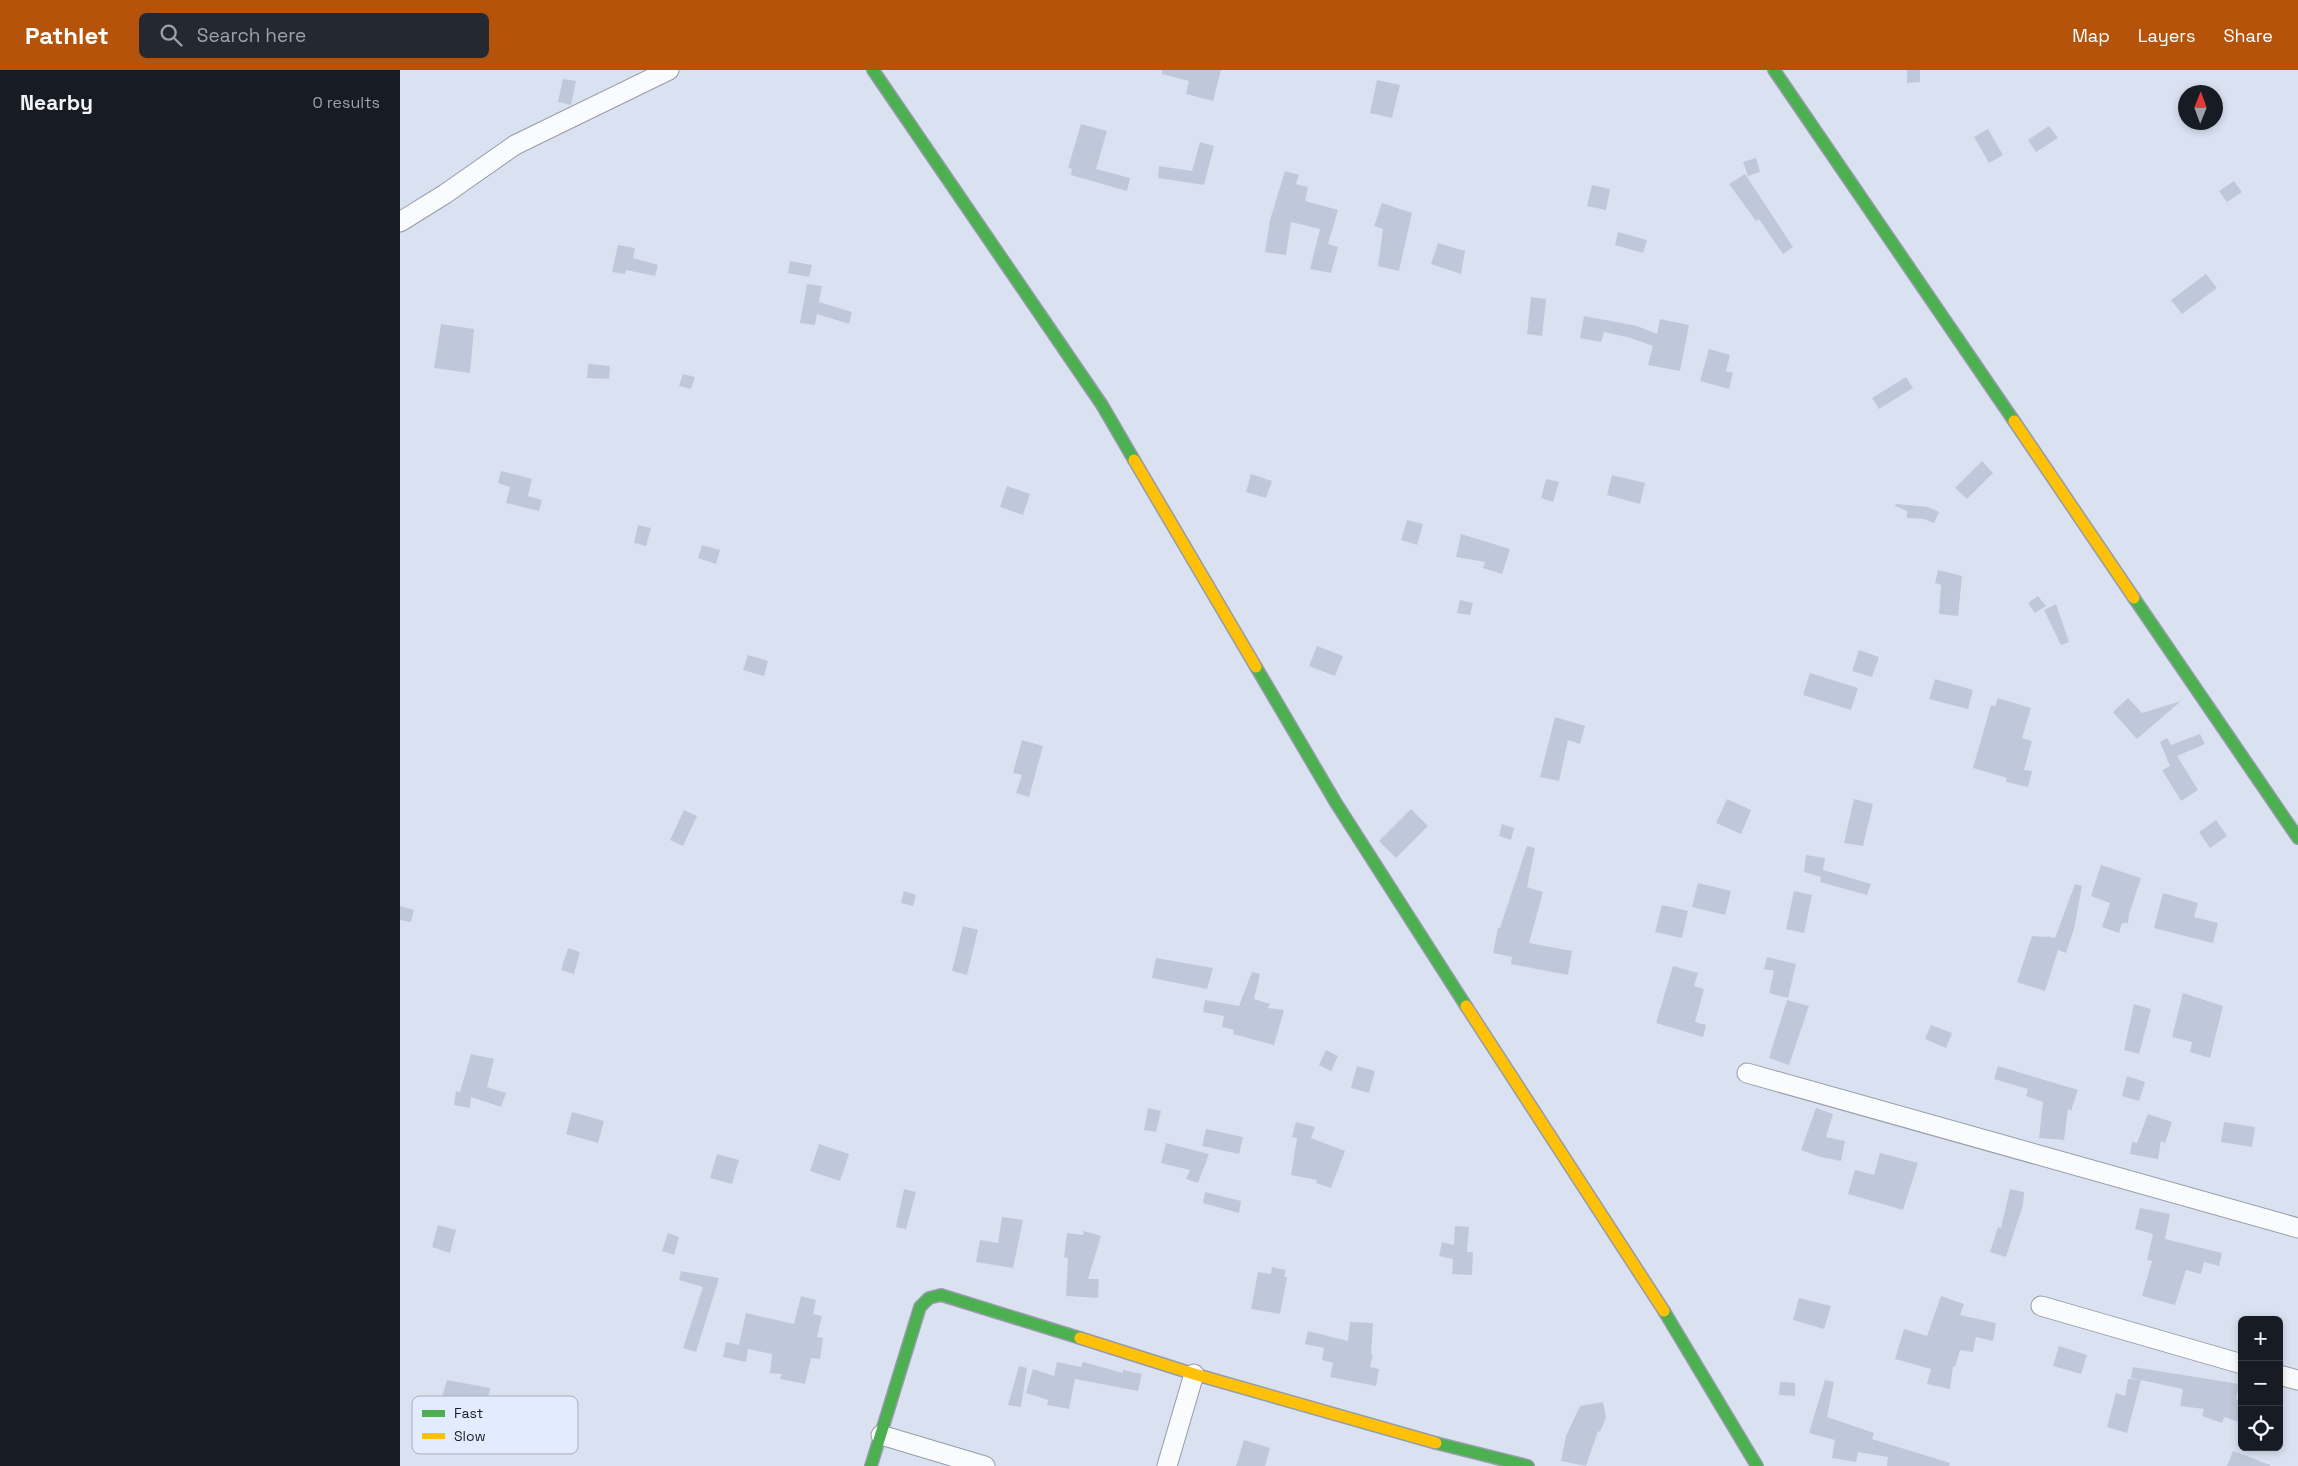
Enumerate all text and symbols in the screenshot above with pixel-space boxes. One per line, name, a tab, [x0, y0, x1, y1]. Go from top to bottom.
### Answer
search box	[139, 13, 489, 58]
text: Pathlet	[25, 20, 109, 51]
icon: search	[157, 21, 185, 49]
text: Search here	[197, 23, 306, 48]
text: Map	[2072, 24, 2110, 47]
text: Layers	[2138, 24, 2195, 47]
text: Share	[2223, 24, 2273, 47]
north arrow	[2178, 85, 2223, 130]
text: Nearby	[20, 89, 93, 116]
text: 0 results	[312, 92, 380, 113]
map controls	[2238, 1316, 2283, 1451]
button: +	[2238, 1316, 2283, 1361]
button: −	[2238, 1361, 2283, 1406]
legend	[412, 1396, 578, 1454]
text: Fast	[454, 1404, 483, 1422]
button: locate	[2238, 1406, 2283, 1451]
text: Slow	[454, 1427, 486, 1445]

